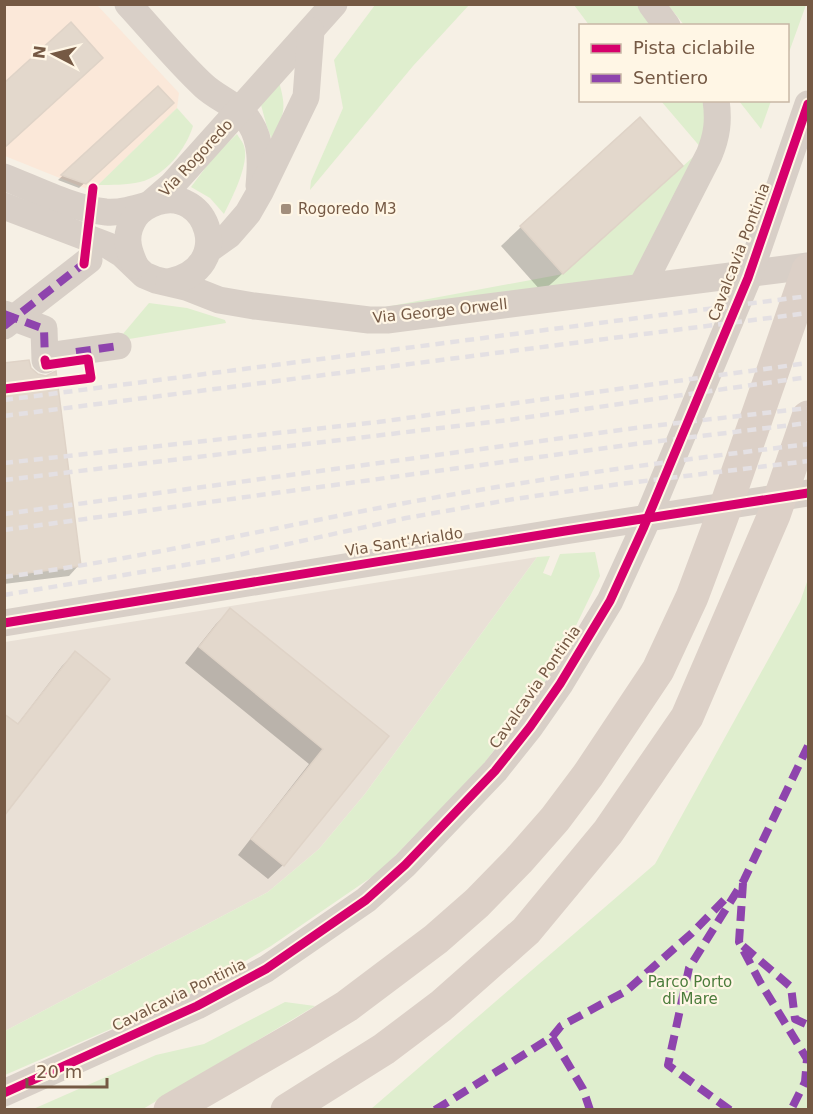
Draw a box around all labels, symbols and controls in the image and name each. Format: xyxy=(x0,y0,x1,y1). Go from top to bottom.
north arrow xyxy=(24,24,84,84)
legend xyxy=(579,24,789,102)
text: Pista ciclabile xyxy=(633,37,755,58)
text: N xyxy=(29,44,50,60)
text: Sentiero xyxy=(633,67,708,88)
street label: Via Rogoredo xyxy=(156,115,236,201)
street label: Cavalcavia Pontinia xyxy=(704,180,774,324)
place label: Rogoredo M3 xyxy=(298,200,397,218)
marker: Rogoredo M3 xyxy=(279,202,293,216)
street label: Via George Orwell xyxy=(372,295,508,327)
street label: Via Sant'Arialdo xyxy=(344,524,464,560)
street label: Cavalcavia Pontinia xyxy=(486,622,584,752)
street label: Cavalcavia Pontinia xyxy=(109,955,249,1035)
park label: Parco Porto di Mare xyxy=(648,973,732,1008)
scale bar xyxy=(27,1051,106,1089)
text: 20 m xyxy=(36,1061,82,1082)

